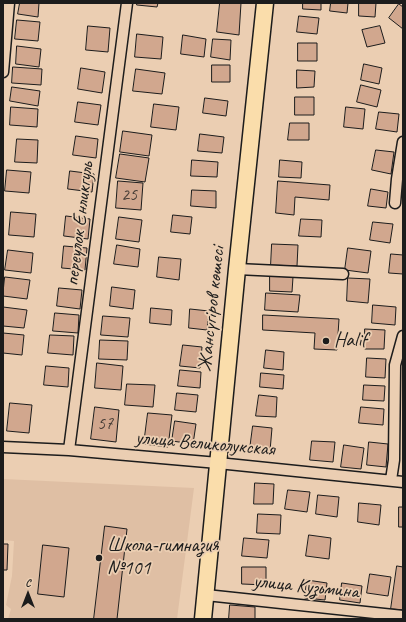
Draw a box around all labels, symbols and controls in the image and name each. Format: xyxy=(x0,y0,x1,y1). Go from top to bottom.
street label: переулок Енликгуль xyxy=(60,161,100,287)
house number: 25 xyxy=(121,184,137,206)
street label: Жансүгіров көшесі xyxy=(193,245,231,373)
place label: Halif xyxy=(334,329,367,353)
marker: Halif xyxy=(321,336,331,346)
house number: 57 xyxy=(97,413,113,435)
street label: улица Великолукская xyxy=(134,426,276,462)
place label: Школа-гимназия №101 xyxy=(107,534,218,581)
marker: Школа-гимназия №101 xyxy=(94,553,104,563)
street label: улица Кузьмина xyxy=(252,570,360,604)
north arrow xyxy=(8,574,48,614)
text: С xyxy=(25,575,31,589)

